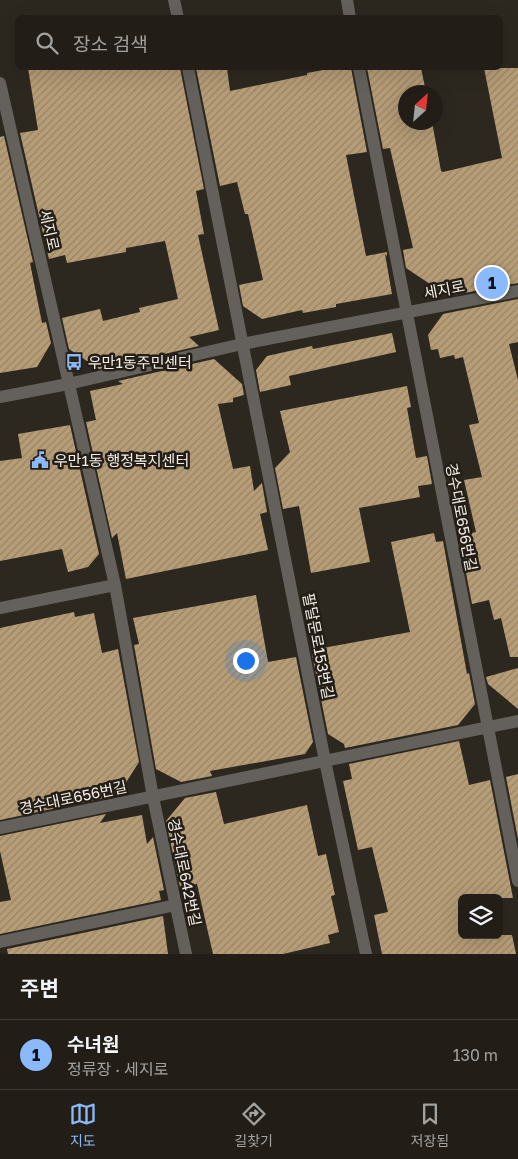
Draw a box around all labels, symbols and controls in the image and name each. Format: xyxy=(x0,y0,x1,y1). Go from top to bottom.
search box xyxy=(15,15,503,70)
icon: search xyxy=(33,29,61,57)
text: 장소 검색 xyxy=(73,32,148,55)
north arrow xyxy=(398,85,443,130)
street label: 세지로 xyxy=(37,208,63,252)
pin: 1 xyxy=(476,264,508,302)
street label: 세지로 xyxy=(422,276,466,302)
bus stop icon: 우만1동주민센터 xyxy=(64,352,84,372)
place label: 우만1동주민센터 xyxy=(88,353,192,371)
public building icon: 우만1동 행정복지센터 xyxy=(30,450,50,470)
place label: 우만1동 행정복지센터 xyxy=(54,451,189,469)
street label: 경수대로656번길 xyxy=(443,461,481,573)
street label: 팔달문로153번길 xyxy=(300,591,338,701)
your location xyxy=(233,648,259,674)
street label: 경수대로656번길 xyxy=(17,777,129,817)
street label: 경수대로642번길 xyxy=(165,816,205,928)
map controls xyxy=(458,894,503,939)
button: layers xyxy=(458,894,503,939)
text: 주변 xyxy=(20,975,59,1001)
text: 수녀원 xyxy=(67,1032,119,1055)
text: 1 xyxy=(32,1045,40,1065)
text: 130 m xyxy=(453,1045,498,1065)
text: 정류장 · 세지로 xyxy=(67,1059,168,1079)
tab: 지도 xyxy=(69,1100,97,1150)
tab: 길찾기 xyxy=(234,1100,273,1150)
tab: 저장됨 xyxy=(411,1100,449,1150)

